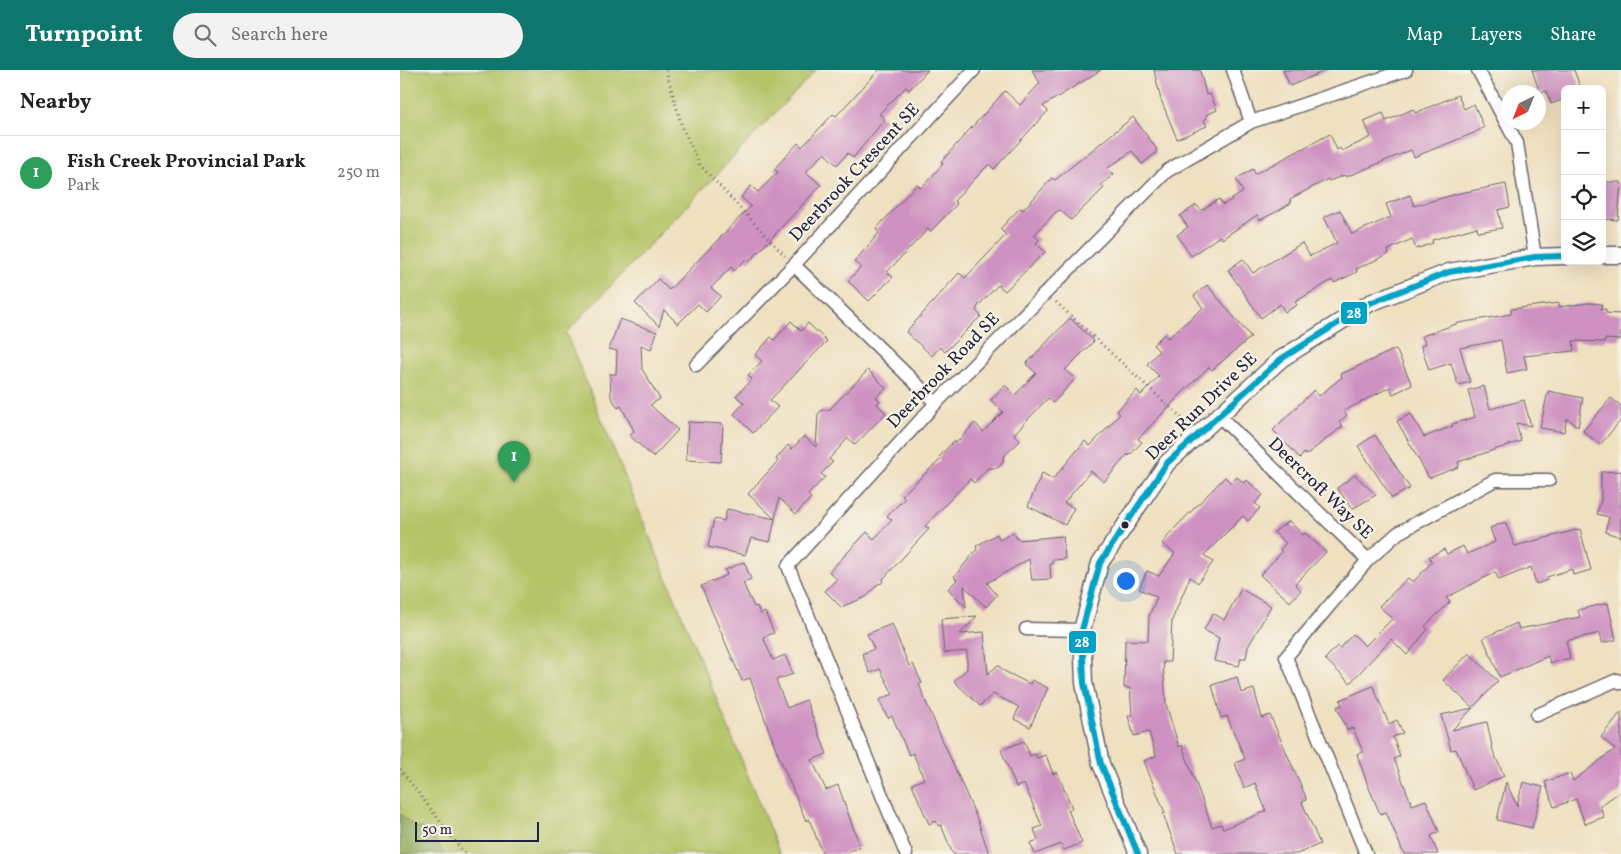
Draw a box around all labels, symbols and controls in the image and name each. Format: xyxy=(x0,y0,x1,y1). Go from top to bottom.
search box xyxy=(173,13,523,58)
text: Turnpoint xyxy=(25,18,143,52)
icon: search xyxy=(191,21,219,49)
text: Search here xyxy=(231,22,328,48)
text: Map xyxy=(1406,23,1442,48)
text: Layers xyxy=(1470,23,1522,48)
text: Share xyxy=(1550,23,1596,48)
north arrow xyxy=(1501,85,1546,130)
map controls xyxy=(1561,85,1606,265)
button: + xyxy=(1561,85,1606,130)
text: Nearby xyxy=(20,88,91,117)
street label: Deerbrook Crescent SE xyxy=(784,98,926,248)
button: − xyxy=(1561,130,1606,175)
text: Fish Creek Provincial Park xyxy=(67,149,306,175)
text: 1 xyxy=(33,162,39,184)
text: 250 m xyxy=(337,162,380,184)
text: Park xyxy=(67,175,100,197)
button: locate xyxy=(1561,175,1606,220)
button: layers xyxy=(1561,220,1606,265)
line badge: 28 xyxy=(1340,301,1368,325)
text: 28 xyxy=(1347,305,1361,324)
street label: Deerbrook Road SE xyxy=(882,307,1006,435)
street label: Deer Run Drive SE xyxy=(1141,347,1263,467)
street label: Deercroft Way SE xyxy=(1262,432,1378,546)
pin: 1 xyxy=(498,441,530,482)
unlabelled marker xyxy=(1120,520,1130,530)
your location xyxy=(1113,568,1139,594)
line badge: 28 xyxy=(1068,630,1097,654)
text: 28 xyxy=(1075,634,1089,653)
scale bar xyxy=(415,819,539,842)
text: 50 m xyxy=(422,821,452,840)

